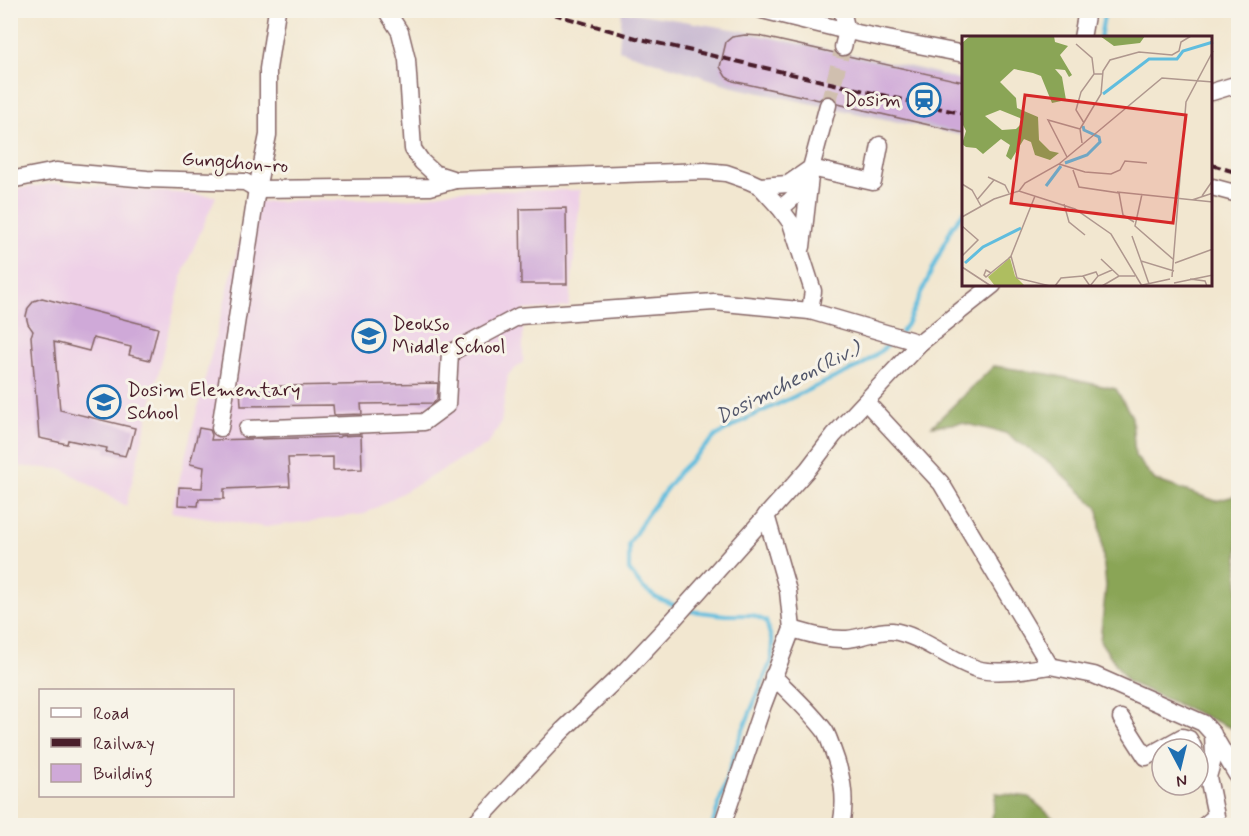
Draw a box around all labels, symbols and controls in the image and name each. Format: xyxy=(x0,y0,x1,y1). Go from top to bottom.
inset map xyxy=(962,36,1213,286)
station icon: Dosim xyxy=(906,82,942,118)
place label: Dosim xyxy=(843,87,901,114)
street label: Gungchon-ro xyxy=(181,146,289,181)
place label: Deokso Middle School xyxy=(392,311,505,361)
school or university icon: Deokso Middle School xyxy=(351,318,387,354)
water label: Dosimcheon(Riv.) xyxy=(711,333,867,431)
place label: Dosim Elementary School xyxy=(127,377,300,427)
school or university icon: Dosim Elementary School xyxy=(86,384,122,420)
legend xyxy=(39,689,234,797)
text: Road xyxy=(93,702,129,726)
text: Railway xyxy=(93,732,155,756)
north arrow xyxy=(1150,737,1210,797)
text: Building xyxy=(93,762,153,788)
text: N xyxy=(1175,769,1188,791)

